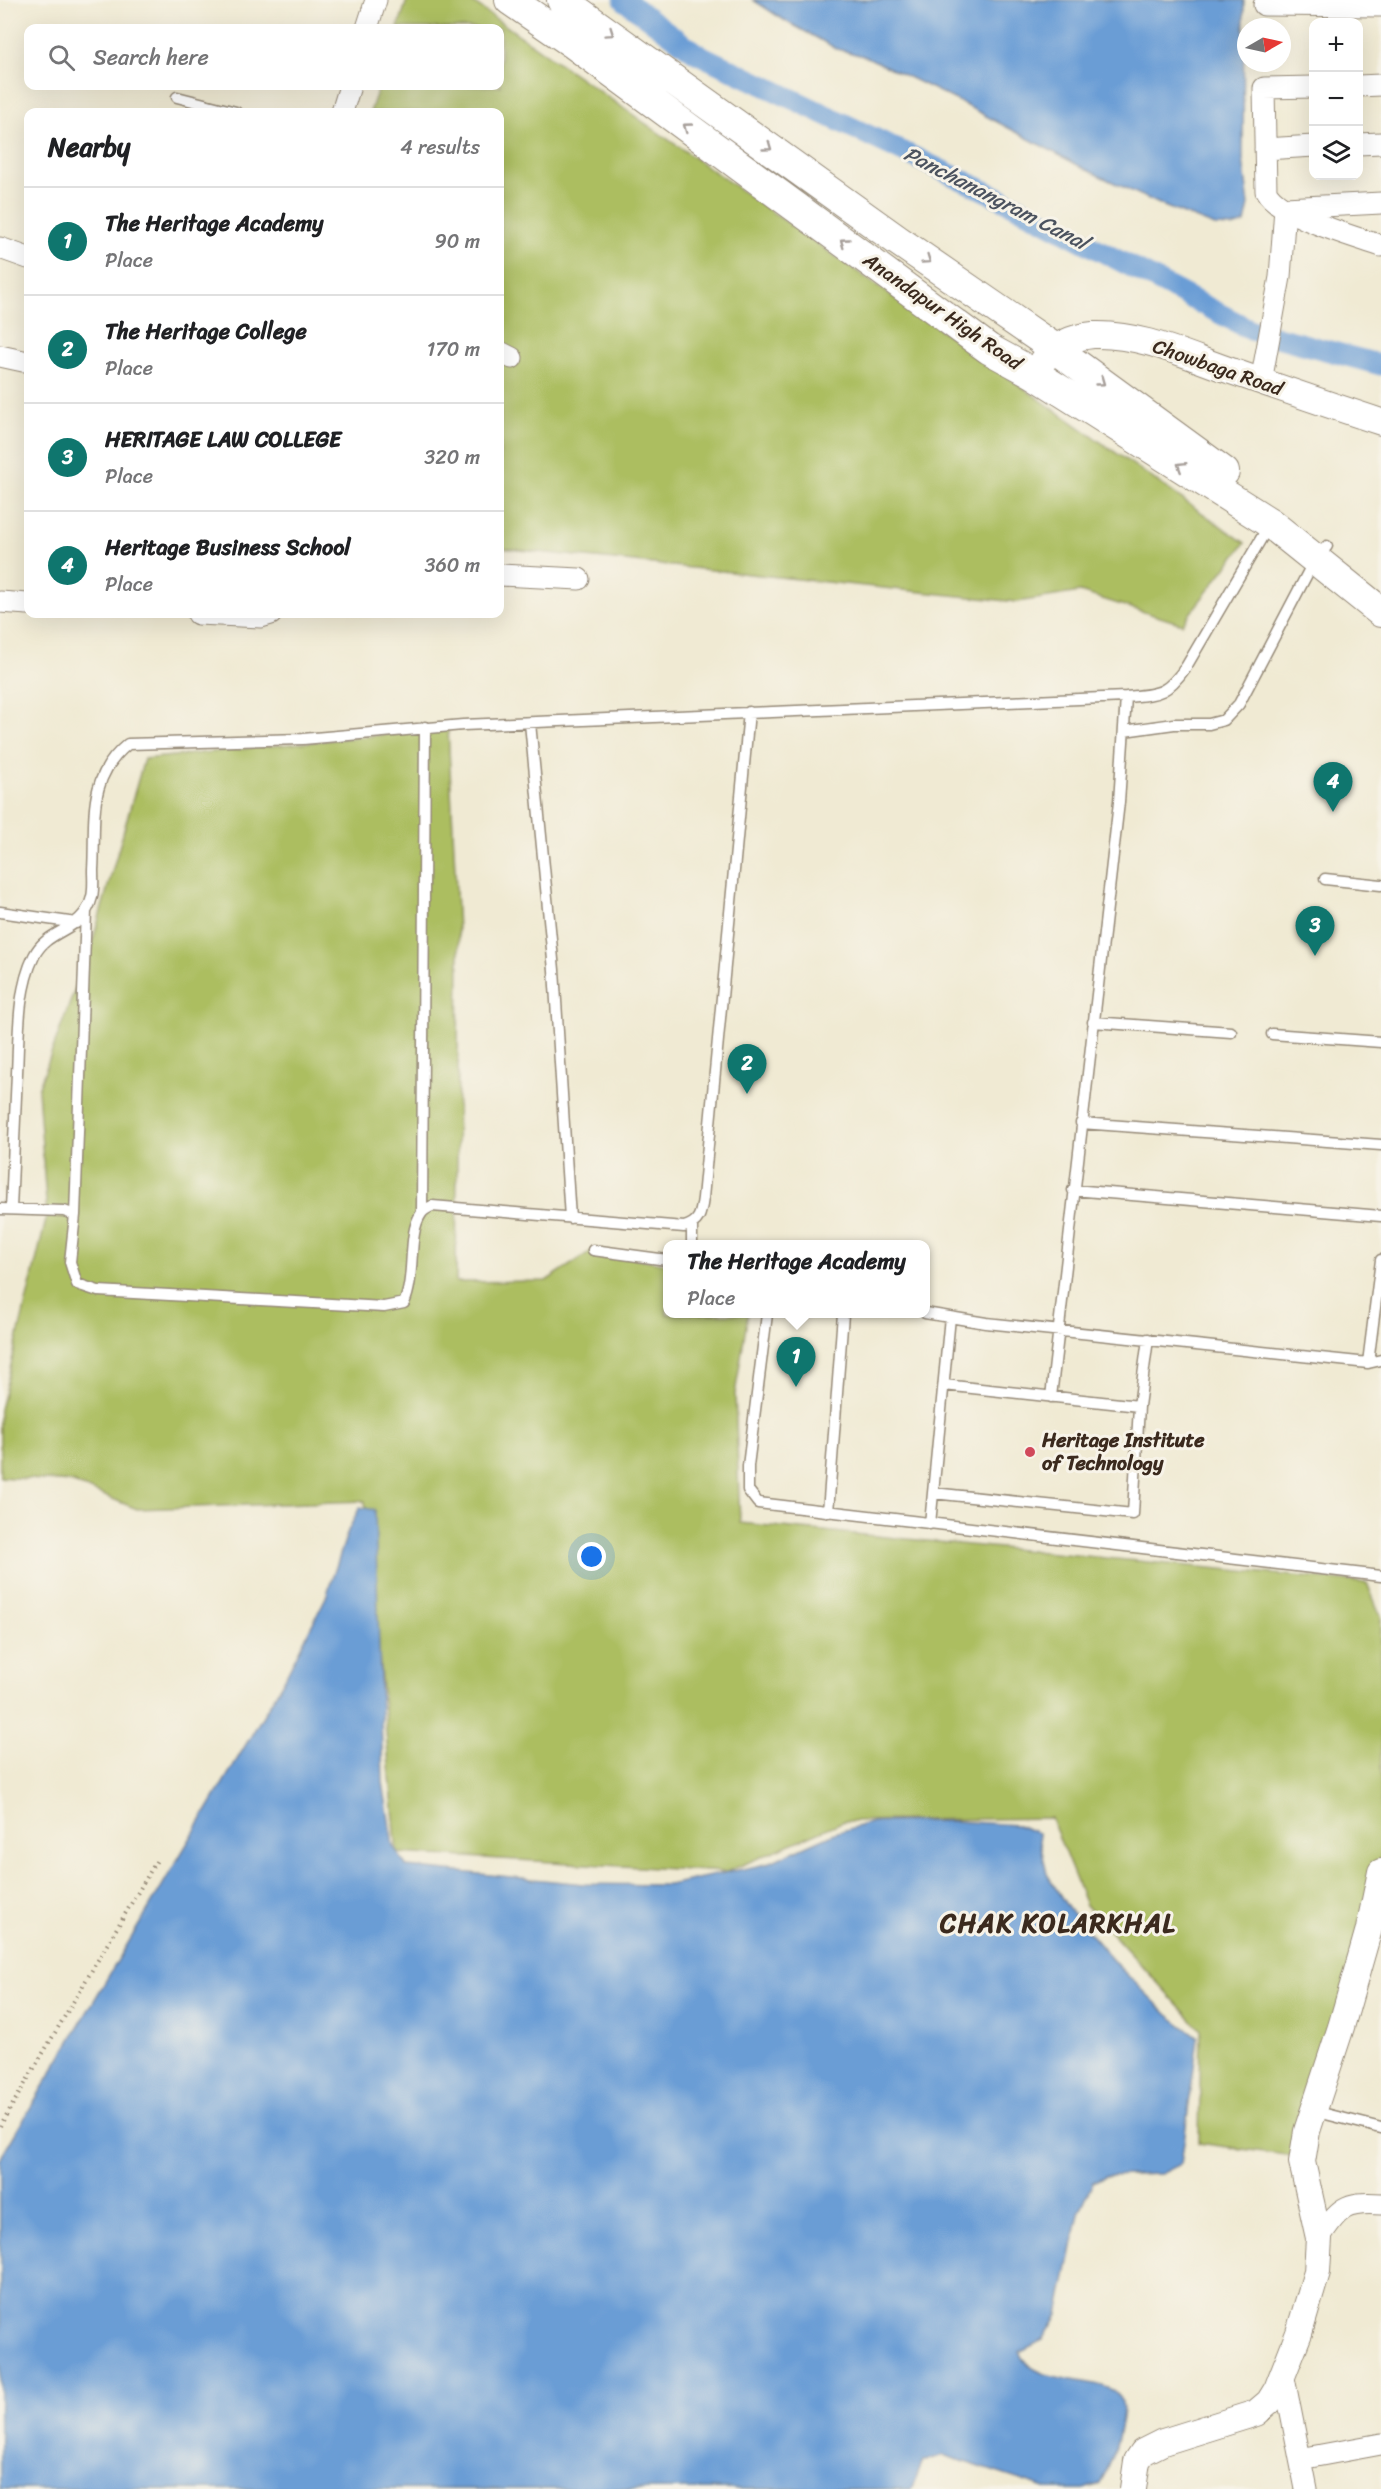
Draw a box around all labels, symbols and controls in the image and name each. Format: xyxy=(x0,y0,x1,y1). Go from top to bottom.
north arrow xyxy=(1237,18,1291,72)
map controls xyxy=(1309,18,1363,180)
button: + xyxy=(1309,18,1363,72)
search box xyxy=(24,24,504,90)
one-way arrow xyxy=(603,26,614,37)
text: Search here xyxy=(93,38,209,77)
icon: search xyxy=(45,41,78,74)
button: − xyxy=(1309,72,1363,126)
one-way arrow xyxy=(683,123,694,134)
text: Nearby xyxy=(48,124,130,170)
button: layers xyxy=(1309,126,1363,180)
text: 4 results xyxy=(400,130,480,165)
water label: Panchanangram Canal xyxy=(897,135,1099,263)
one-way arrow xyxy=(762,140,773,151)
text: The Heritage Academy xyxy=(105,204,323,243)
text: 1 xyxy=(63,224,72,259)
text: 90 m xyxy=(435,224,480,259)
one-way arrow xyxy=(840,238,851,249)
street label: Anandapur High Road xyxy=(855,242,1031,381)
text: Place xyxy=(105,243,153,278)
one-way arrow xyxy=(920,253,931,264)
text: The Heritage College xyxy=(105,312,307,351)
street label: Chowbaga Road xyxy=(1148,329,1289,407)
text: 2 xyxy=(62,332,73,367)
text: 170 m xyxy=(427,332,480,367)
text: Place xyxy=(105,351,153,386)
one-way arrow xyxy=(1094,375,1105,386)
text: HERITAGE LAW COLLEGE xyxy=(105,420,341,459)
text: 3 xyxy=(62,440,73,475)
text: 320 m xyxy=(424,440,480,475)
text: Place xyxy=(105,459,153,494)
one-way arrow xyxy=(1177,462,1187,474)
text: Heritage Business School xyxy=(105,528,351,567)
text: 4 xyxy=(61,548,74,583)
text: 360 m xyxy=(424,548,480,583)
text: Place xyxy=(105,567,153,602)
pin: 4 xyxy=(1314,762,1352,812)
pin: 3 xyxy=(1296,906,1334,956)
pin: 2 xyxy=(728,1044,766,1094)
popup xyxy=(663,1240,930,1318)
text: The Heritage Academy xyxy=(687,1242,906,1281)
text: Place xyxy=(687,1281,735,1316)
pin: 1 xyxy=(776,1338,816,1387)
place label: Heritage Institute of Technology xyxy=(1041,1423,1205,1481)
marker: Heritage Institute of Technology xyxy=(1023,1445,1037,1459)
your location xyxy=(577,1542,606,1571)
district label: CHAK KOLARKHAL xyxy=(939,1900,1176,1946)

